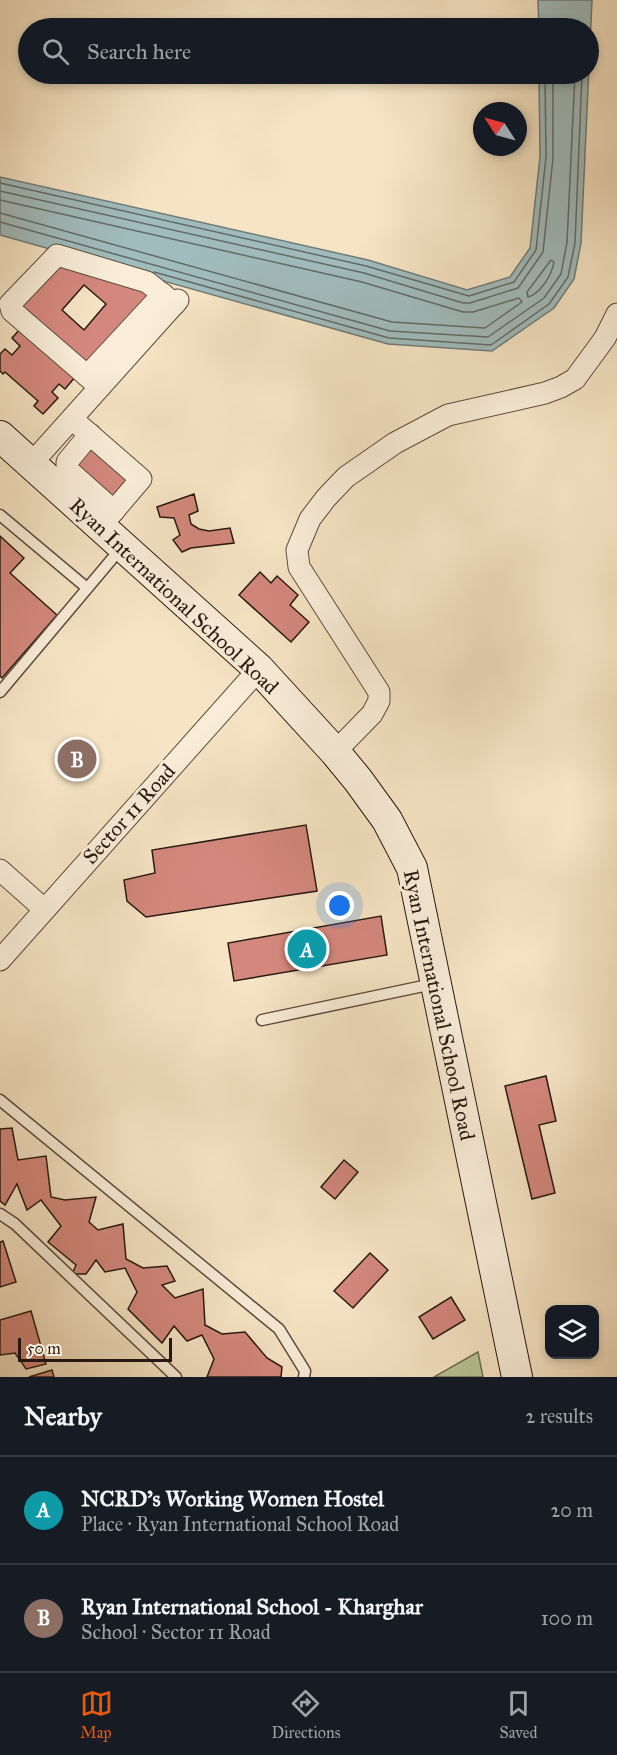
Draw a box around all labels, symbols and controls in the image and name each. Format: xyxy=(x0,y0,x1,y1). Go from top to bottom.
search box xyxy=(18,18,599,84)
icon: search xyxy=(39,35,72,68)
text: Search here xyxy=(87,38,191,65)
north arrow xyxy=(473,102,527,156)
street label: Ryan International School Road xyxy=(64,492,284,700)
pin: B xyxy=(58,736,97,782)
street label: Sector 11 Road xyxy=(77,758,181,870)
street label: Ryan International School Road xyxy=(398,867,481,1143)
your location xyxy=(325,891,354,920)
pin: A xyxy=(288,926,326,972)
map controls xyxy=(545,1305,599,1359)
button: layers xyxy=(545,1305,599,1359)
scale bar xyxy=(18,1335,172,1362)
text: 50 m xyxy=(27,1339,61,1358)
text: Nearby xyxy=(24,1400,102,1432)
text: 2 results xyxy=(525,1404,593,1428)
text: NCRD's Working Women Hostel xyxy=(81,1485,384,1512)
text: A xyxy=(37,1498,50,1522)
text: 20 m xyxy=(550,1498,593,1522)
text: Place · Ryan International School Road xyxy=(81,1512,399,1536)
text: Ryan International School - Kharghar xyxy=(81,1593,423,1620)
text: B xyxy=(37,1606,50,1630)
text: 100 m xyxy=(541,1606,593,1630)
text: School · Sector 11 Road xyxy=(81,1620,271,1644)
tab: Map xyxy=(80,1687,113,1742)
tab: Directions xyxy=(272,1687,340,1742)
tab: Saved xyxy=(499,1687,537,1742)

